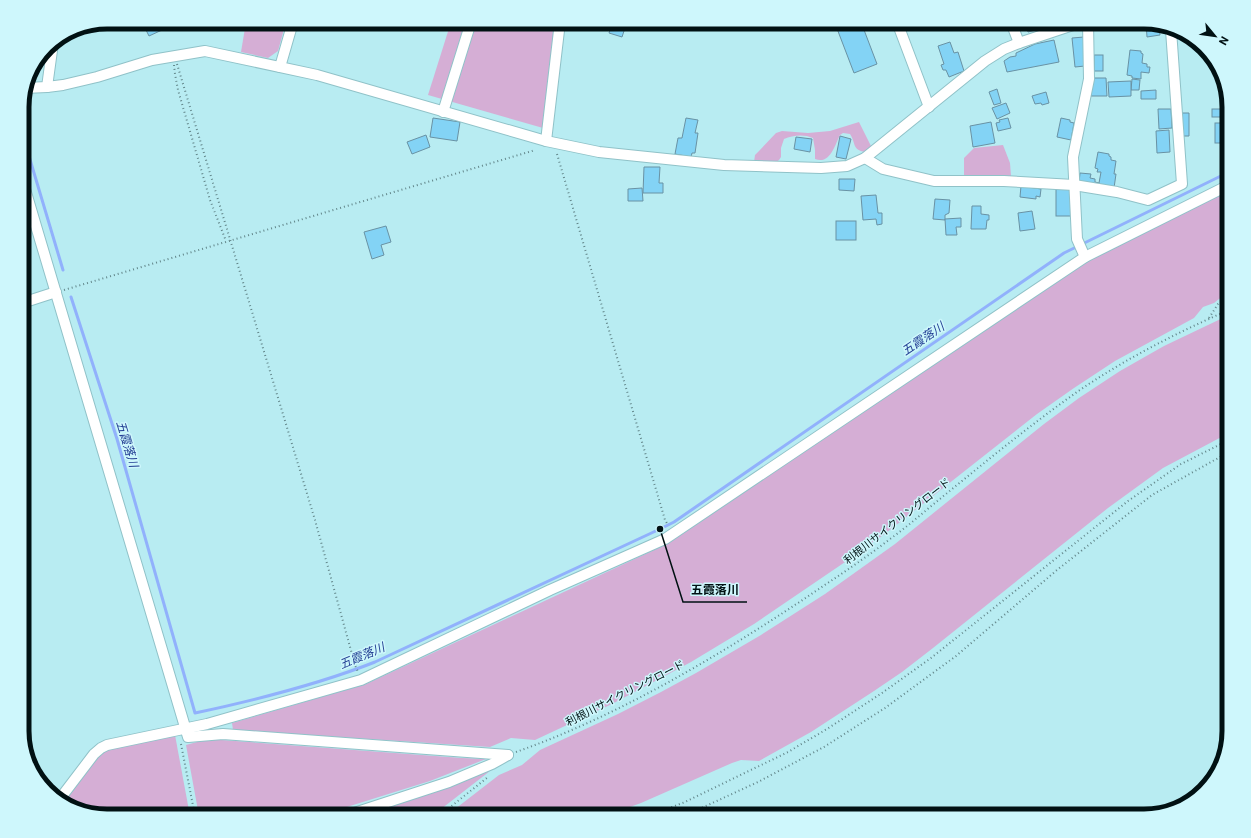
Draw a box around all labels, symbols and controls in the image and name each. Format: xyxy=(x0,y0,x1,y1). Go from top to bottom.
north arrow xyxy=(1195,16,1235,56)
text: N xyxy=(1216,34,1231,47)
water label: 五霞落川 xyxy=(899,319,948,358)
water label: 五霞落川 xyxy=(113,419,141,471)
street label: 利根川サイクリングロード xyxy=(841,476,953,567)
callout: 五霞落川 xyxy=(683,578,747,602)
text: 五霞落川 xyxy=(691,583,739,597)
water label: 五霞落川 xyxy=(337,639,389,672)
street label: 利根川サイクリングロード xyxy=(564,658,687,729)

